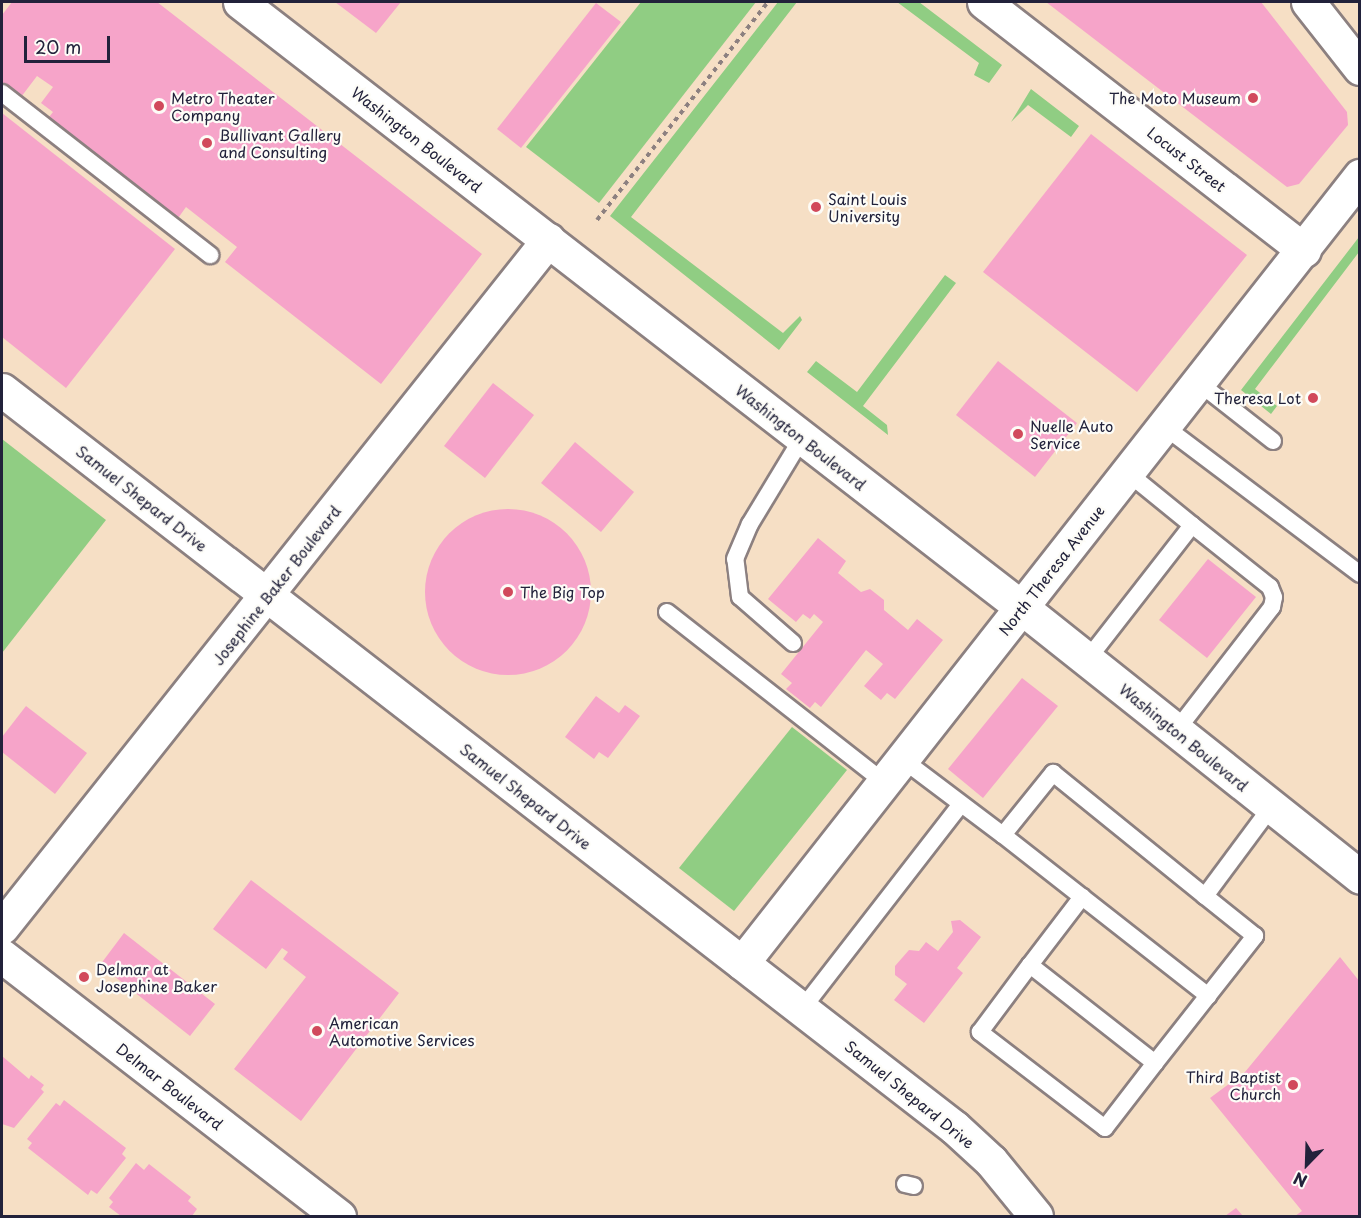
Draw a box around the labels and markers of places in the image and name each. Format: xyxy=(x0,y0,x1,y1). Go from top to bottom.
place label: Metro Theater Company xyxy=(171,88,275,123)
place label: The Moto Museum xyxy=(1109,89,1241,107)
marker: The Moto Museum xyxy=(1246,91,1260,105)
marker: Metro Theater Company xyxy=(152,99,166,113)
place label: Bullivant Gallery and Consulting xyxy=(219,125,341,160)
marker: Bullivant Gallery and Consulting xyxy=(200,136,214,150)
place label: Saint Louis University xyxy=(828,189,907,224)
marker: Saint Louis University xyxy=(809,200,823,214)
place label: Theresa Lot xyxy=(1215,389,1301,407)
marker: Theresa Lot xyxy=(1306,391,1320,405)
place label: Nuelle Auto Service xyxy=(1030,416,1114,451)
marker: Nuelle Auto Service xyxy=(1011,427,1025,441)
place label: The Big Top xyxy=(520,583,605,601)
marker: The Big Top xyxy=(501,585,515,599)
place label: Delmar at Josephine Baker xyxy=(96,959,218,994)
marker: Delmar at Josephine Baker xyxy=(77,970,91,984)
place label: American Automotive Services xyxy=(329,1013,474,1048)
marker: American Automotive Services xyxy=(310,1024,324,1038)
place label: Third Baptist Church xyxy=(1185,1067,1281,1102)
marker: Third Baptist Church xyxy=(1286,1078,1300,1092)

